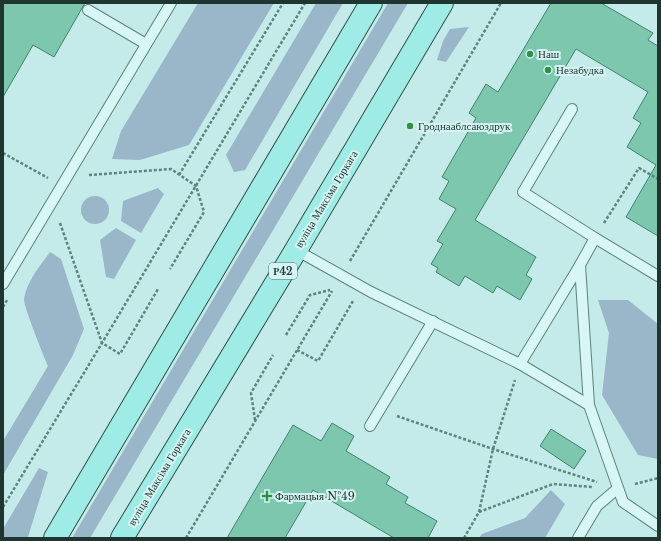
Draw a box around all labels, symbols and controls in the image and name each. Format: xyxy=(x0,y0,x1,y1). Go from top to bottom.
place label: Наш xyxy=(538,47,560,61)
marker: Наш xyxy=(525,49,535,59)
place label: Незабудка xyxy=(556,63,604,77)
marker: Незабудка xyxy=(543,65,553,75)
place label: Гроднааблсаюздрук xyxy=(418,119,511,133)
marker: Гроднааблсаюздрук xyxy=(405,121,415,131)
street label: вуліца Максіма Горкага xyxy=(291,148,361,250)
road number: Р42 xyxy=(269,263,297,279)
street label: вуліца Максіма Горкага xyxy=(124,426,194,528)
place label: Фармацыя №49 xyxy=(275,489,355,503)
marker: Фармацыя №49 xyxy=(262,491,272,501)

